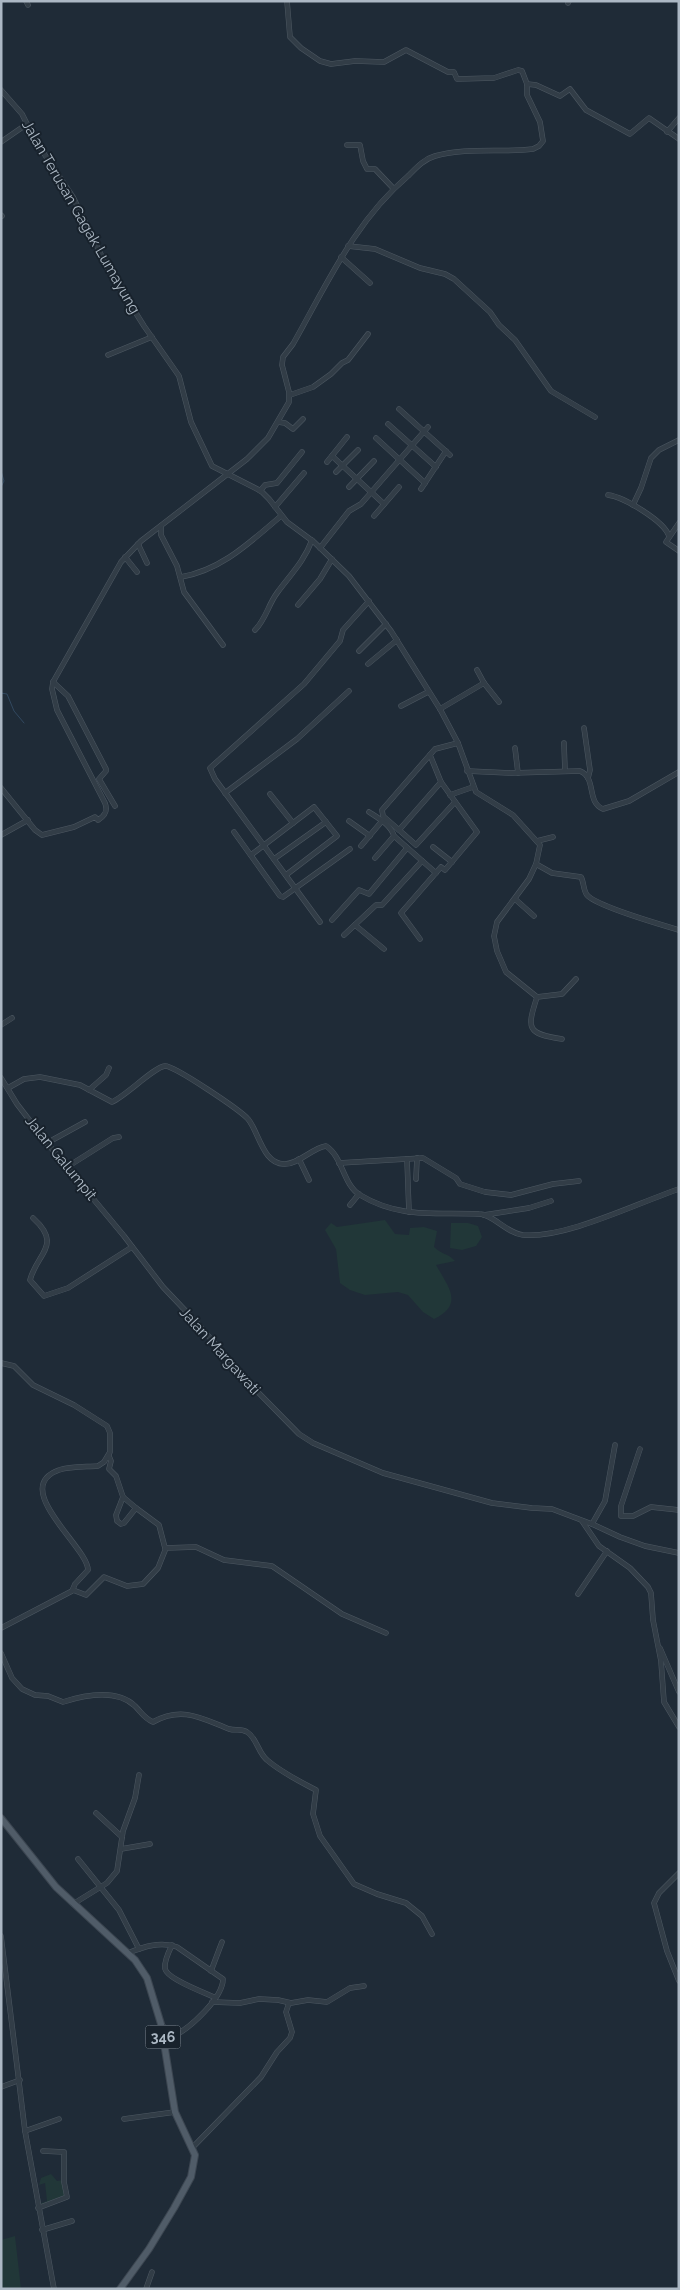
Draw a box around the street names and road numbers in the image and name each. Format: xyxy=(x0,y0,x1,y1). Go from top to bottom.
street label: Jalan Terusan Gagak Lumayung xyxy=(18,117,144,317)
street label: Jalan Galumpit xyxy=(21,1112,101,1204)
street label: Jalan Margawati xyxy=(176,1303,264,1399)
road number: 346 xyxy=(146,2025,180,2048)

